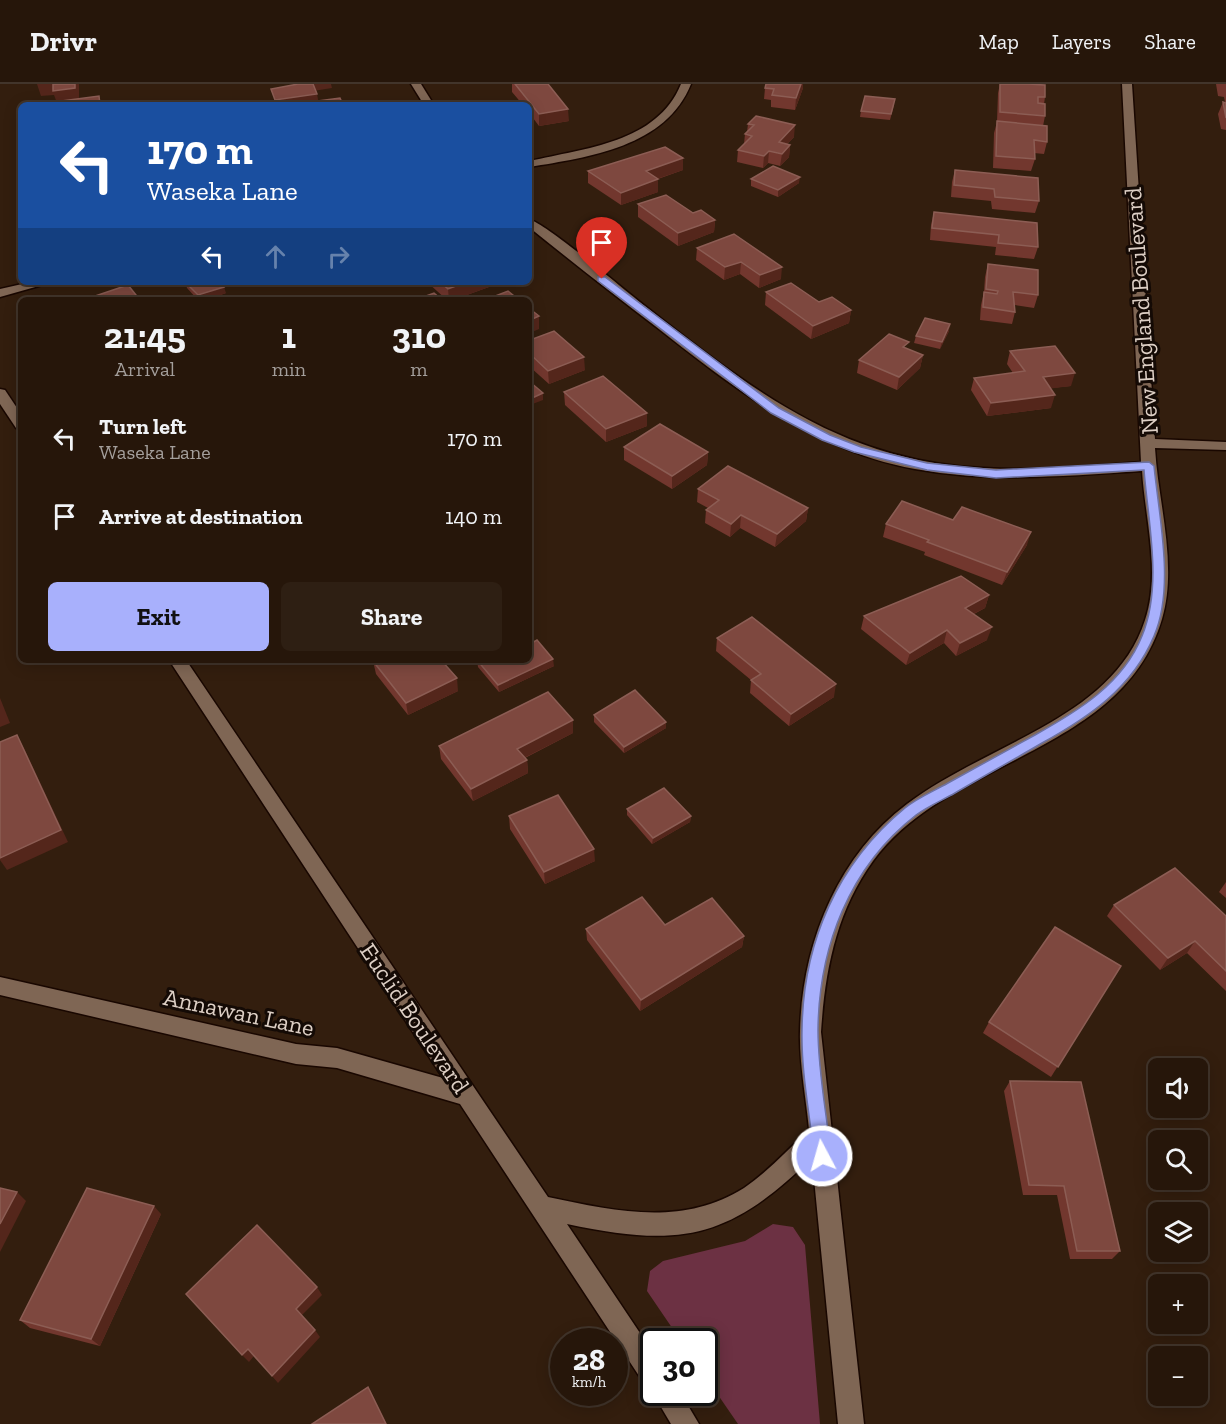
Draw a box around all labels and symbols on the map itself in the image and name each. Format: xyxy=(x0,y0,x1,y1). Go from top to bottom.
street label: New England Boulevard xyxy=(1118,187,1164,435)
pin xyxy=(576,217,627,279)
street label: Euclid Boulevard xyxy=(354,937,476,1099)
street label: Annawan Lane xyxy=(161,982,317,1042)
position arrow xyxy=(790,1124,854,1188)
speed limit sign: 30 xyxy=(640,1328,718,1406)

